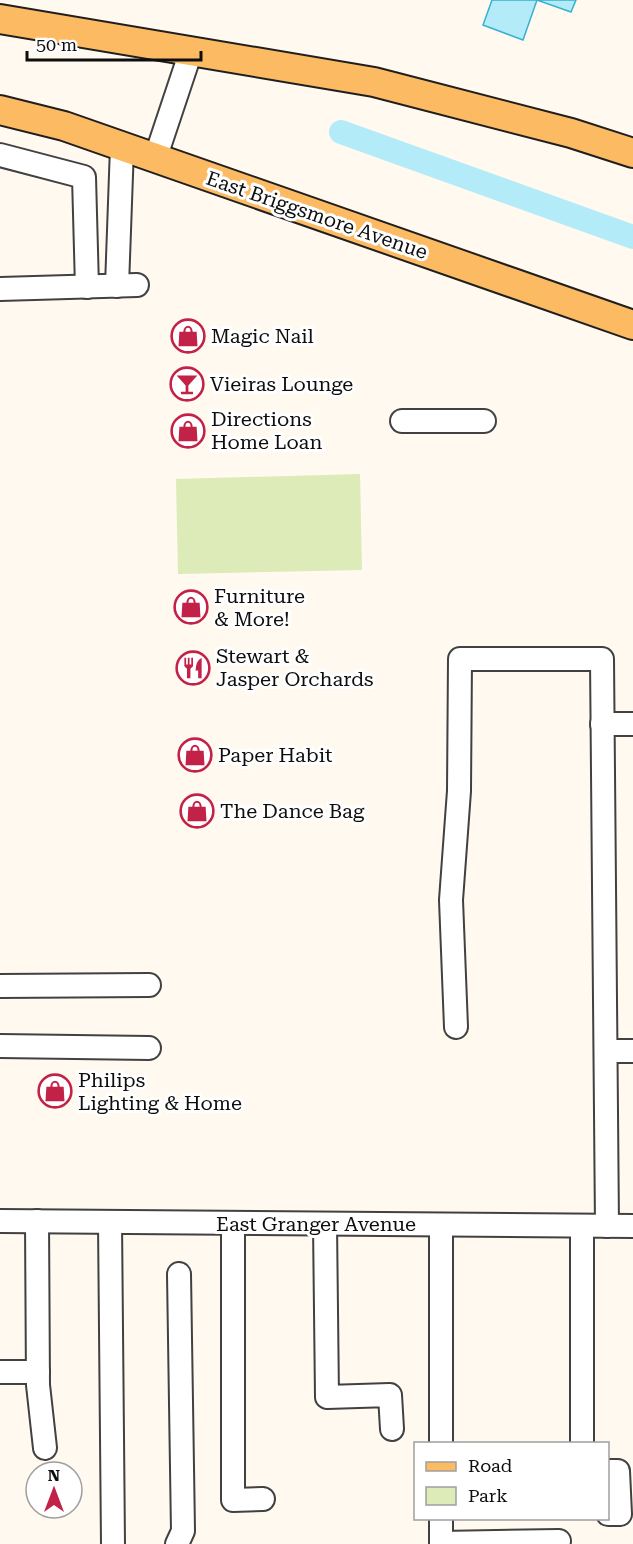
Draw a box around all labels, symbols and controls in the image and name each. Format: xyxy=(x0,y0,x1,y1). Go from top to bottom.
scale bar xyxy=(27,24,201,62)
text: 50 m xyxy=(36,34,77,55)
street label: East Briggsmore Avenue xyxy=(203,166,431,264)
shop icon: Magic Nail xyxy=(170,318,206,354)
place label: Magic Nail xyxy=(211,324,314,348)
bar icon: Vieiras Lounge xyxy=(169,366,205,402)
place label: Vieiras Lounge xyxy=(210,372,353,396)
place label: Directions Home Loan xyxy=(211,407,322,454)
shop icon: Directions Home Loan xyxy=(170,413,206,449)
place label: Furniture & More! xyxy=(214,584,305,631)
shop icon: Furniture & More! xyxy=(173,589,209,625)
place label: Stewart & Jasper Orchards xyxy=(216,644,374,691)
restaurant icon: Stewart & Jasper Orchards xyxy=(175,650,211,686)
shop icon: Paper Habit xyxy=(177,737,213,773)
place label: Paper Habit xyxy=(218,743,333,767)
shop icon: The Dance Bag xyxy=(179,793,215,829)
place label: The Dance Bag xyxy=(220,799,365,823)
place label: Philips Lighting & Home xyxy=(78,1068,242,1115)
shop icon: Philips Lighting & Home xyxy=(37,1073,73,1109)
street label: East Granger Avenue xyxy=(216,1212,416,1236)
legend xyxy=(414,1442,609,1520)
text: Road xyxy=(468,1455,513,1476)
north arrow xyxy=(24,1460,84,1520)
text: N xyxy=(48,1466,60,1485)
text: Park xyxy=(468,1485,508,1506)

